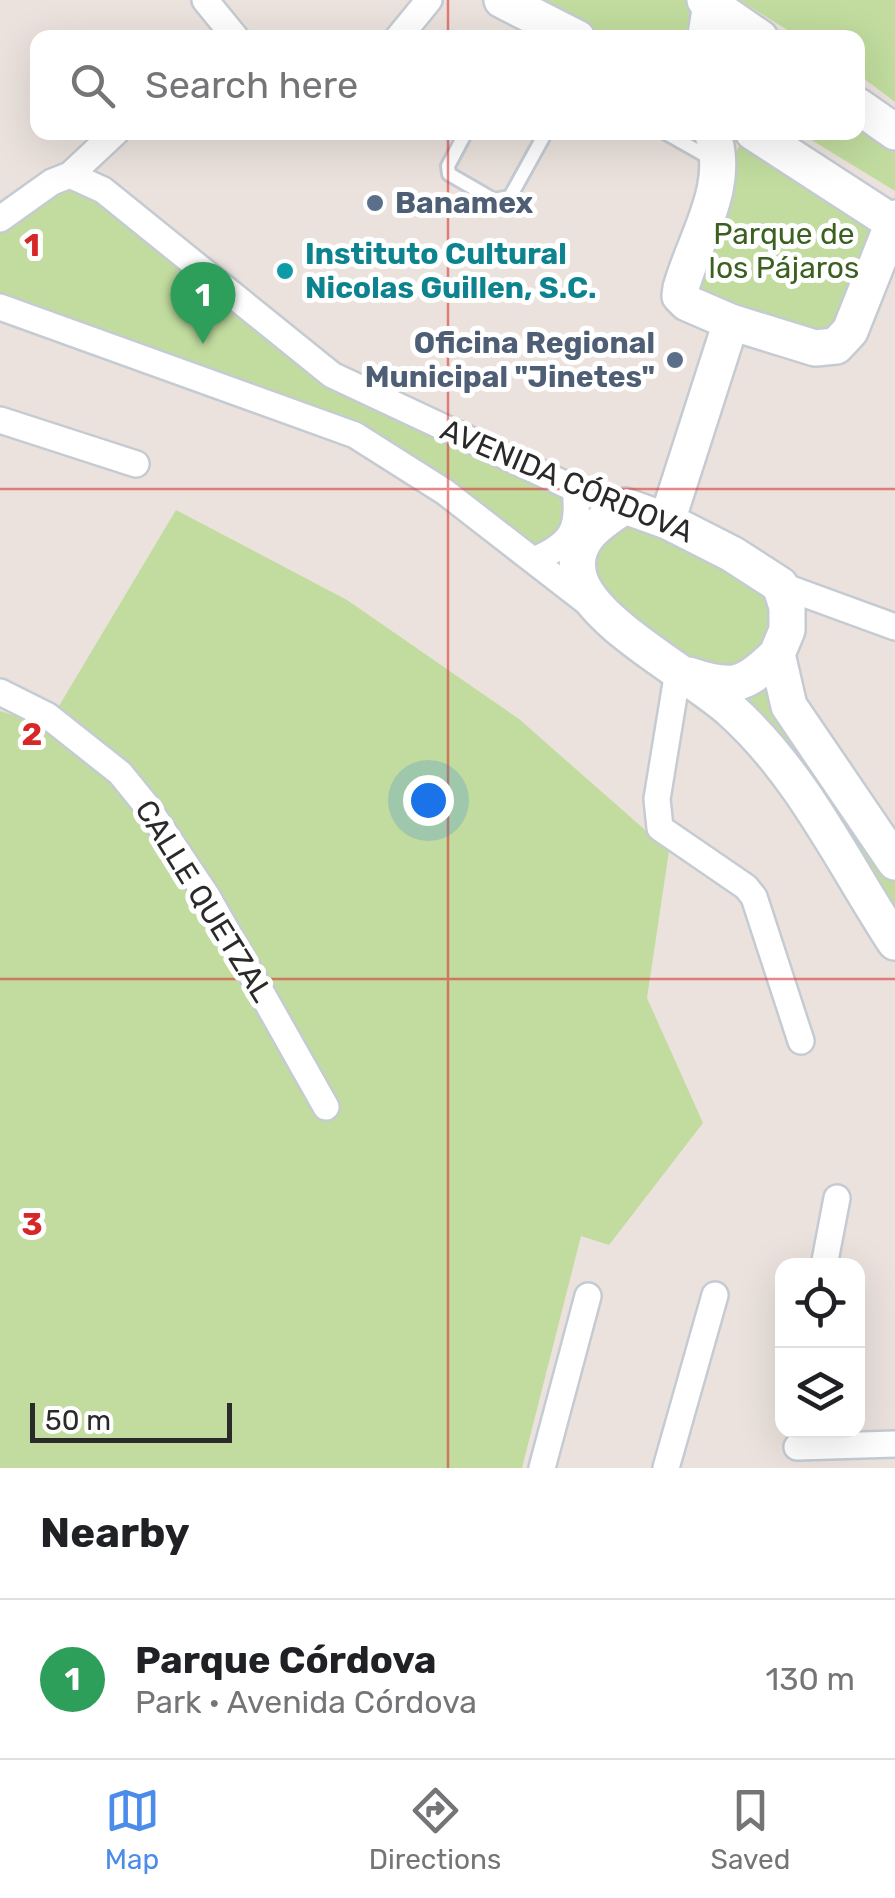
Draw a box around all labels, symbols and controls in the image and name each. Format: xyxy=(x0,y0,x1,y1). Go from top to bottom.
search box xyxy=(30,30,865,140)
icon: search xyxy=(65,58,120,113)
text: Search here xyxy=(145,62,358,108)
place label: Banamex xyxy=(395,185,534,221)
marker: Banamex xyxy=(364,192,386,214)
park label: Parque de los Pájaros xyxy=(709,216,859,286)
text: 1 xyxy=(24,226,40,264)
place label: Instituto Cultural Nicolas Guillen, S.C. xyxy=(305,236,596,306)
marker: Instituto Cultural Nicolas Guillen, S.C. xyxy=(274,260,296,282)
pin: 1 xyxy=(170,262,236,344)
place label: Oficina Regional Municipal "Jinetes" xyxy=(365,325,655,395)
marker: Oficina Regional Municipal "Jinetes" xyxy=(664,349,686,371)
street label: AVENIDA CÓRDOVA xyxy=(435,411,699,551)
text: 2 xyxy=(22,715,42,753)
your location xyxy=(403,775,454,826)
street label: CALLE QUETZAL xyxy=(128,793,281,1009)
text: 3 xyxy=(21,1205,43,1243)
map controls xyxy=(775,1258,865,1438)
button: locate xyxy=(775,1258,865,1348)
button: layers xyxy=(775,1348,865,1438)
scale bar xyxy=(30,1398,232,1442)
text: 50 m xyxy=(45,1404,111,1437)
text: Nearby xyxy=(40,1508,190,1558)
text: Parque Córdova xyxy=(135,1637,436,1683)
text: 1 xyxy=(65,1660,80,1698)
text: 130 m xyxy=(765,1660,855,1698)
text: Park · Avenida Córdova xyxy=(135,1683,477,1721)
tab: Map xyxy=(105,1783,160,1876)
tab: Directions xyxy=(369,1783,501,1876)
tab: Saved xyxy=(710,1783,790,1876)

